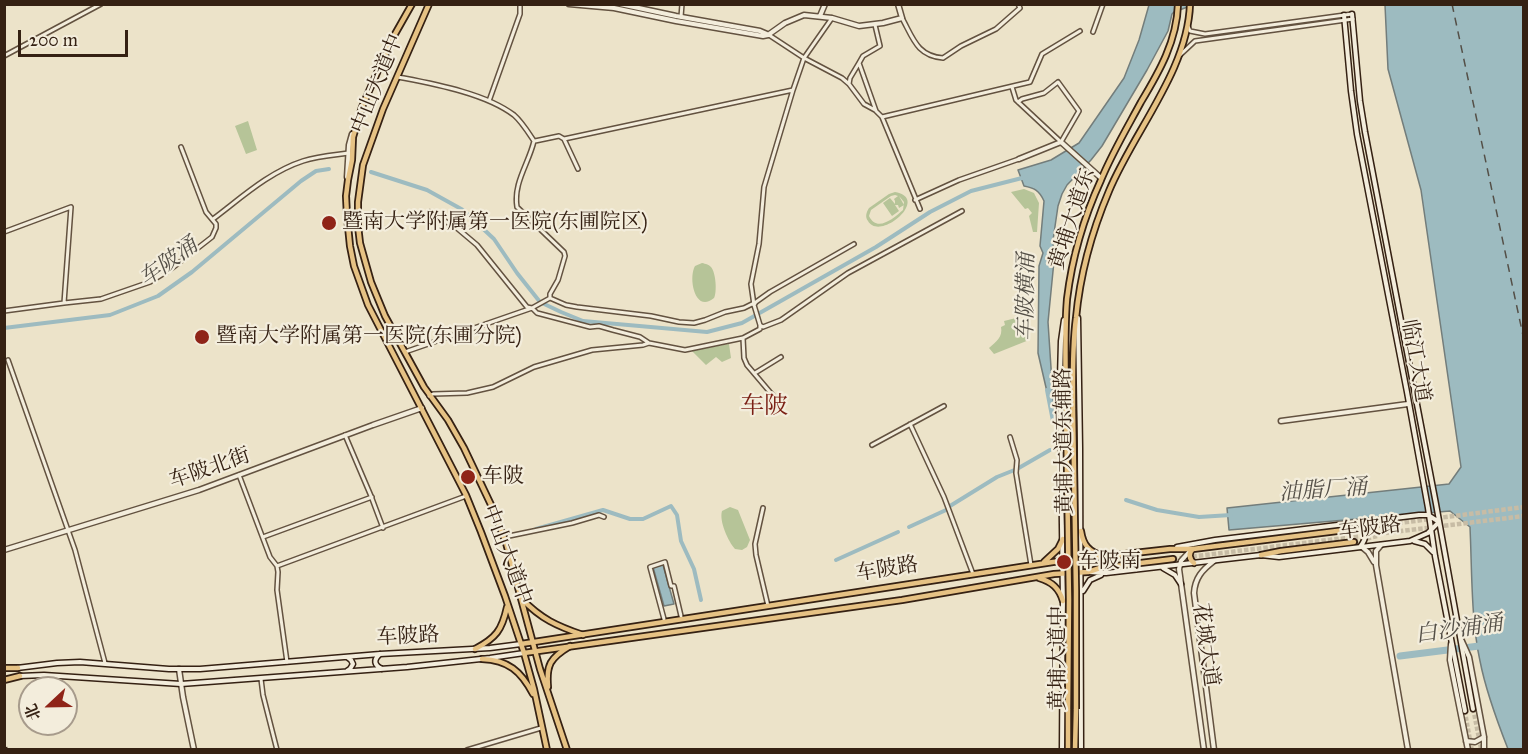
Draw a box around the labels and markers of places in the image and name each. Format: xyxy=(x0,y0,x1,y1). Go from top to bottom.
place label: 暨南大学附属第一医院(东圃院区) xyxy=(342,210,648,236)
marker: 暨南大学附属第一医院(东圃院区) xyxy=(320,214,338,232)
place label: 暨南大学附属第一医院(东圃分院) xyxy=(216,324,522,350)
marker: 暨南大学附属第一医院(东圃分院) xyxy=(193,328,211,346)
place label: 车陂 xyxy=(482,464,524,490)
marker: 车陂 xyxy=(459,468,477,486)
place label: 车陂南 xyxy=(1078,549,1141,575)
marker: 车陂南 xyxy=(1055,553,1073,571)

